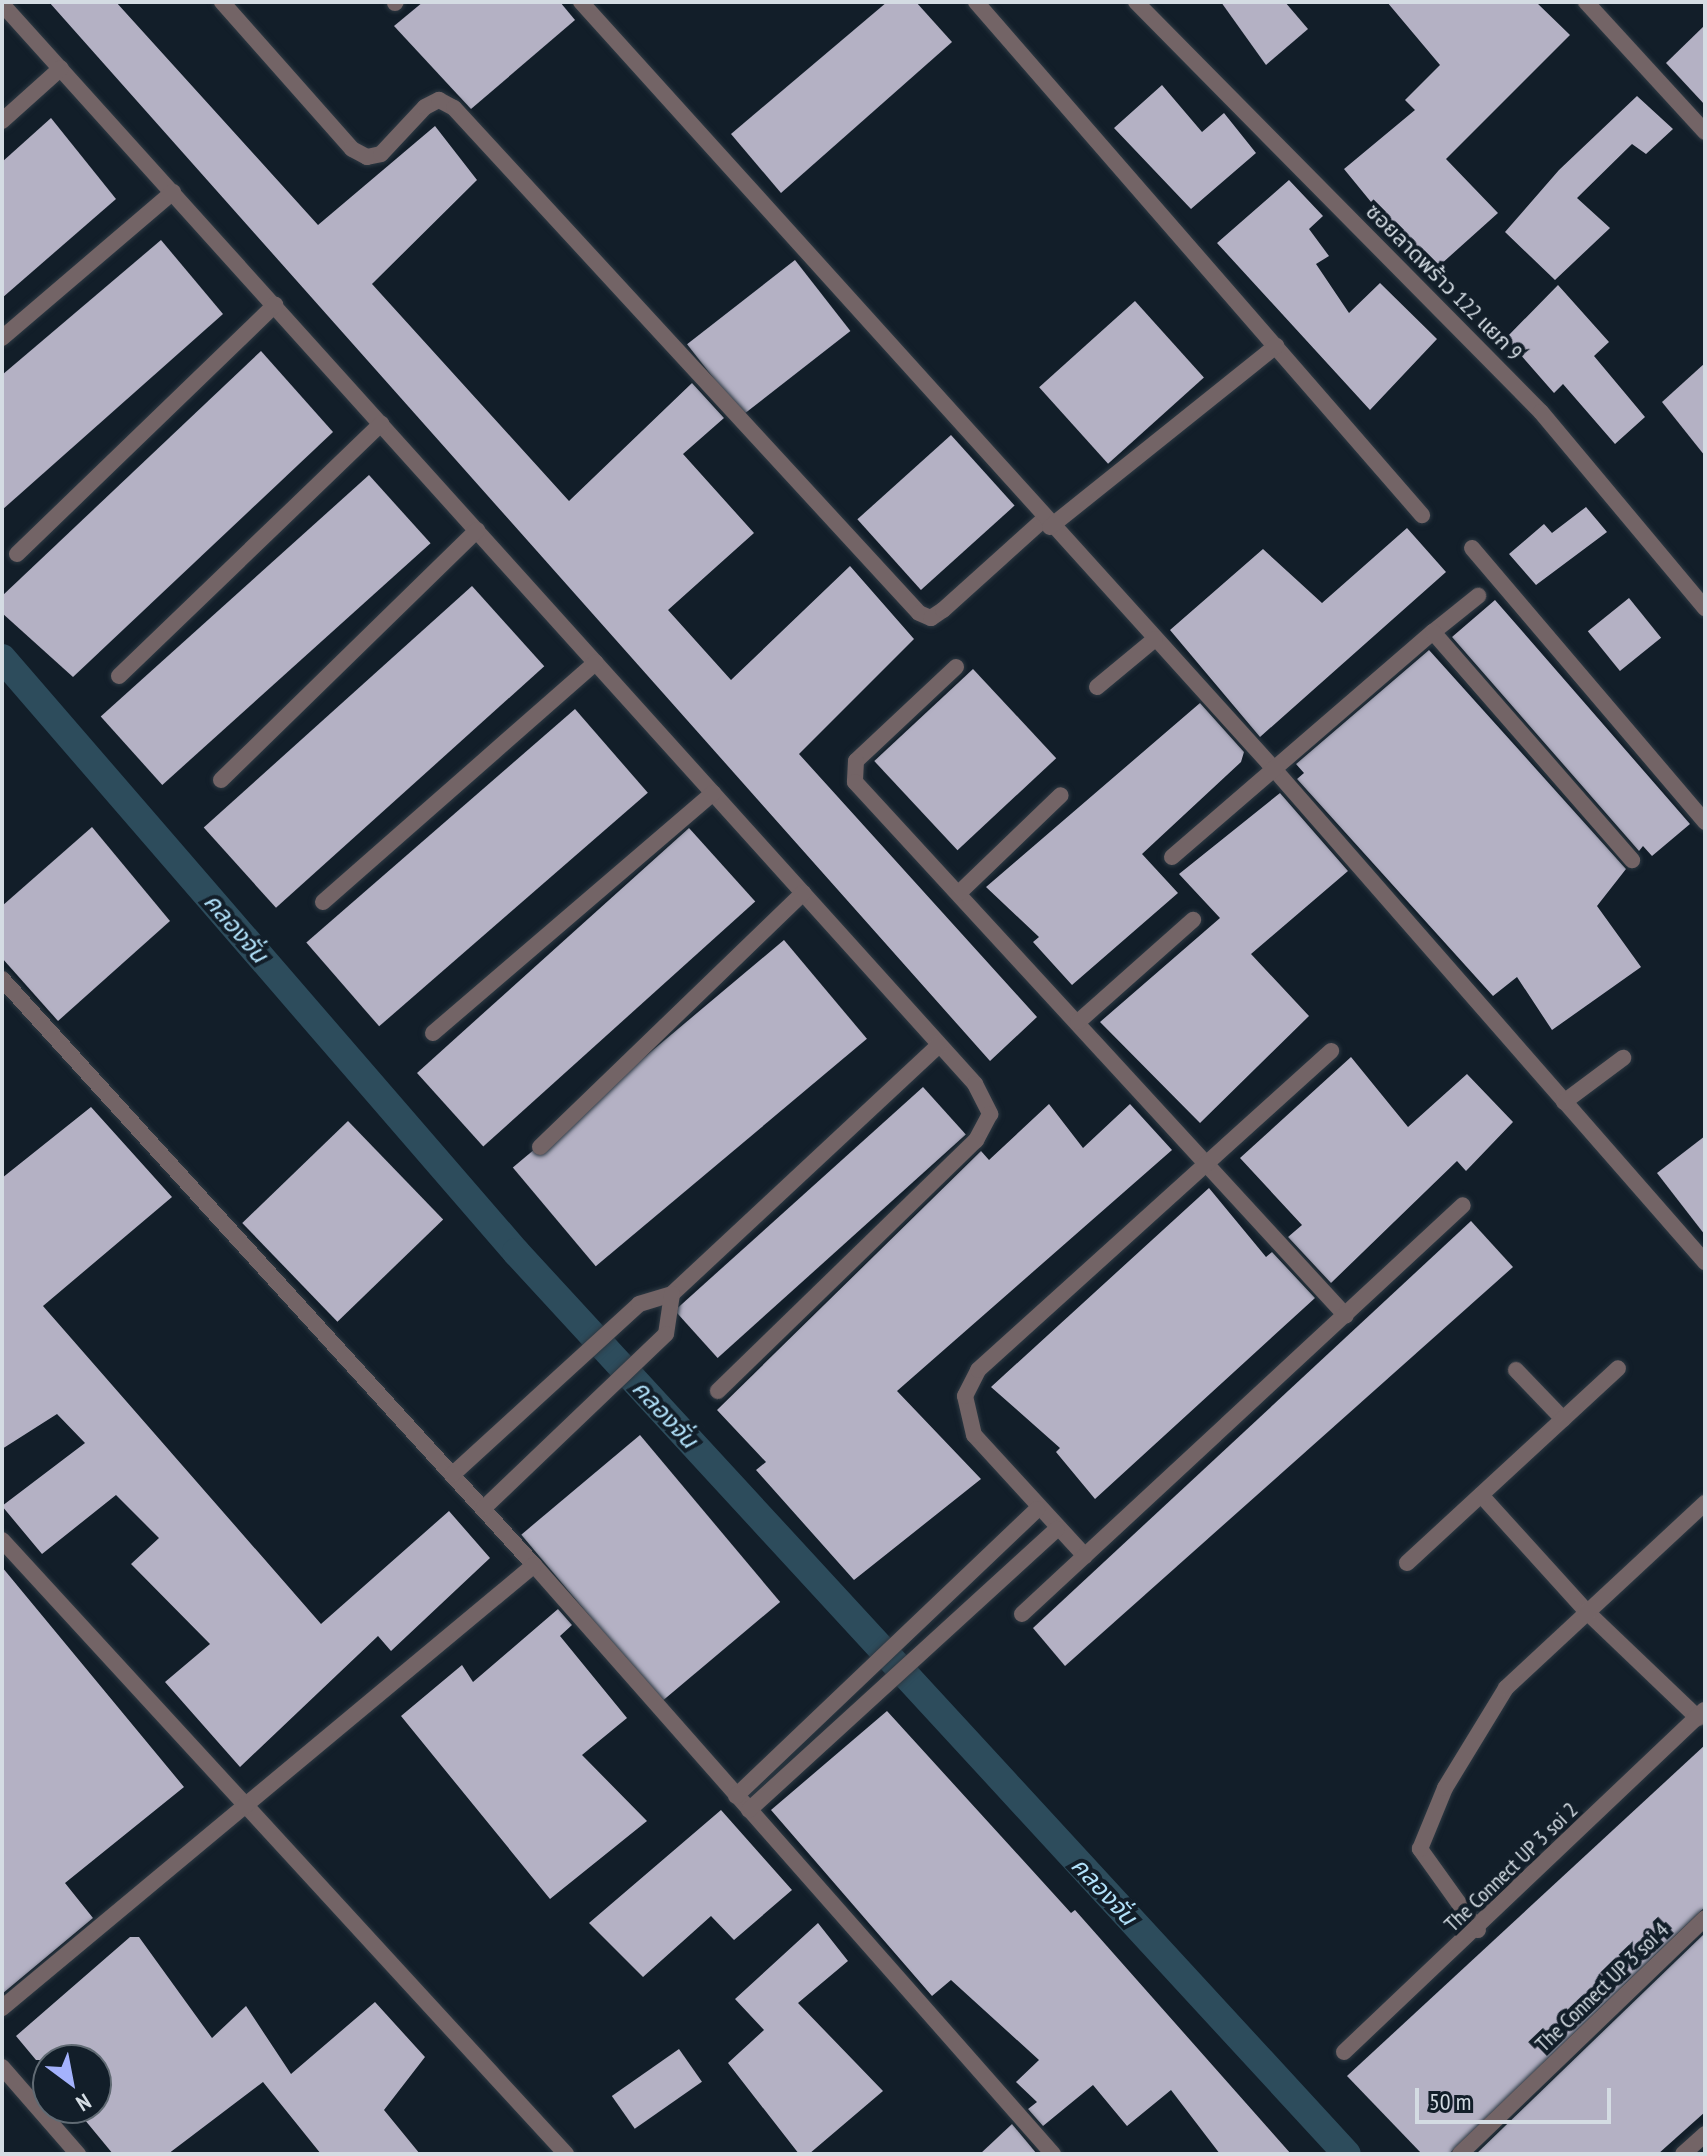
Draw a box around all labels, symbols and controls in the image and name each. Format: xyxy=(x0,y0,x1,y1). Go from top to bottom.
street label: ซอยลาดพร้าว 122 แยก 9 xyxy=(1360,198,1528,366)
water label: คลองจั่น xyxy=(198,887,274,969)
water label: คลองจั่น xyxy=(626,1374,704,1454)
street label: The Connect UP 3 soi 2 xyxy=(1439,1796,1583,1938)
water label: คลองจั่น xyxy=(1065,1851,1143,1931)
street label: The Connect UP 3 soi 4 xyxy=(1530,1916,1674,2058)
north arrow xyxy=(32,2044,112,2124)
scale bar xyxy=(1419,2072,1615,2122)
text: 50 m xyxy=(1429,2086,1471,2117)
text: N xyxy=(71,2088,96,2118)

